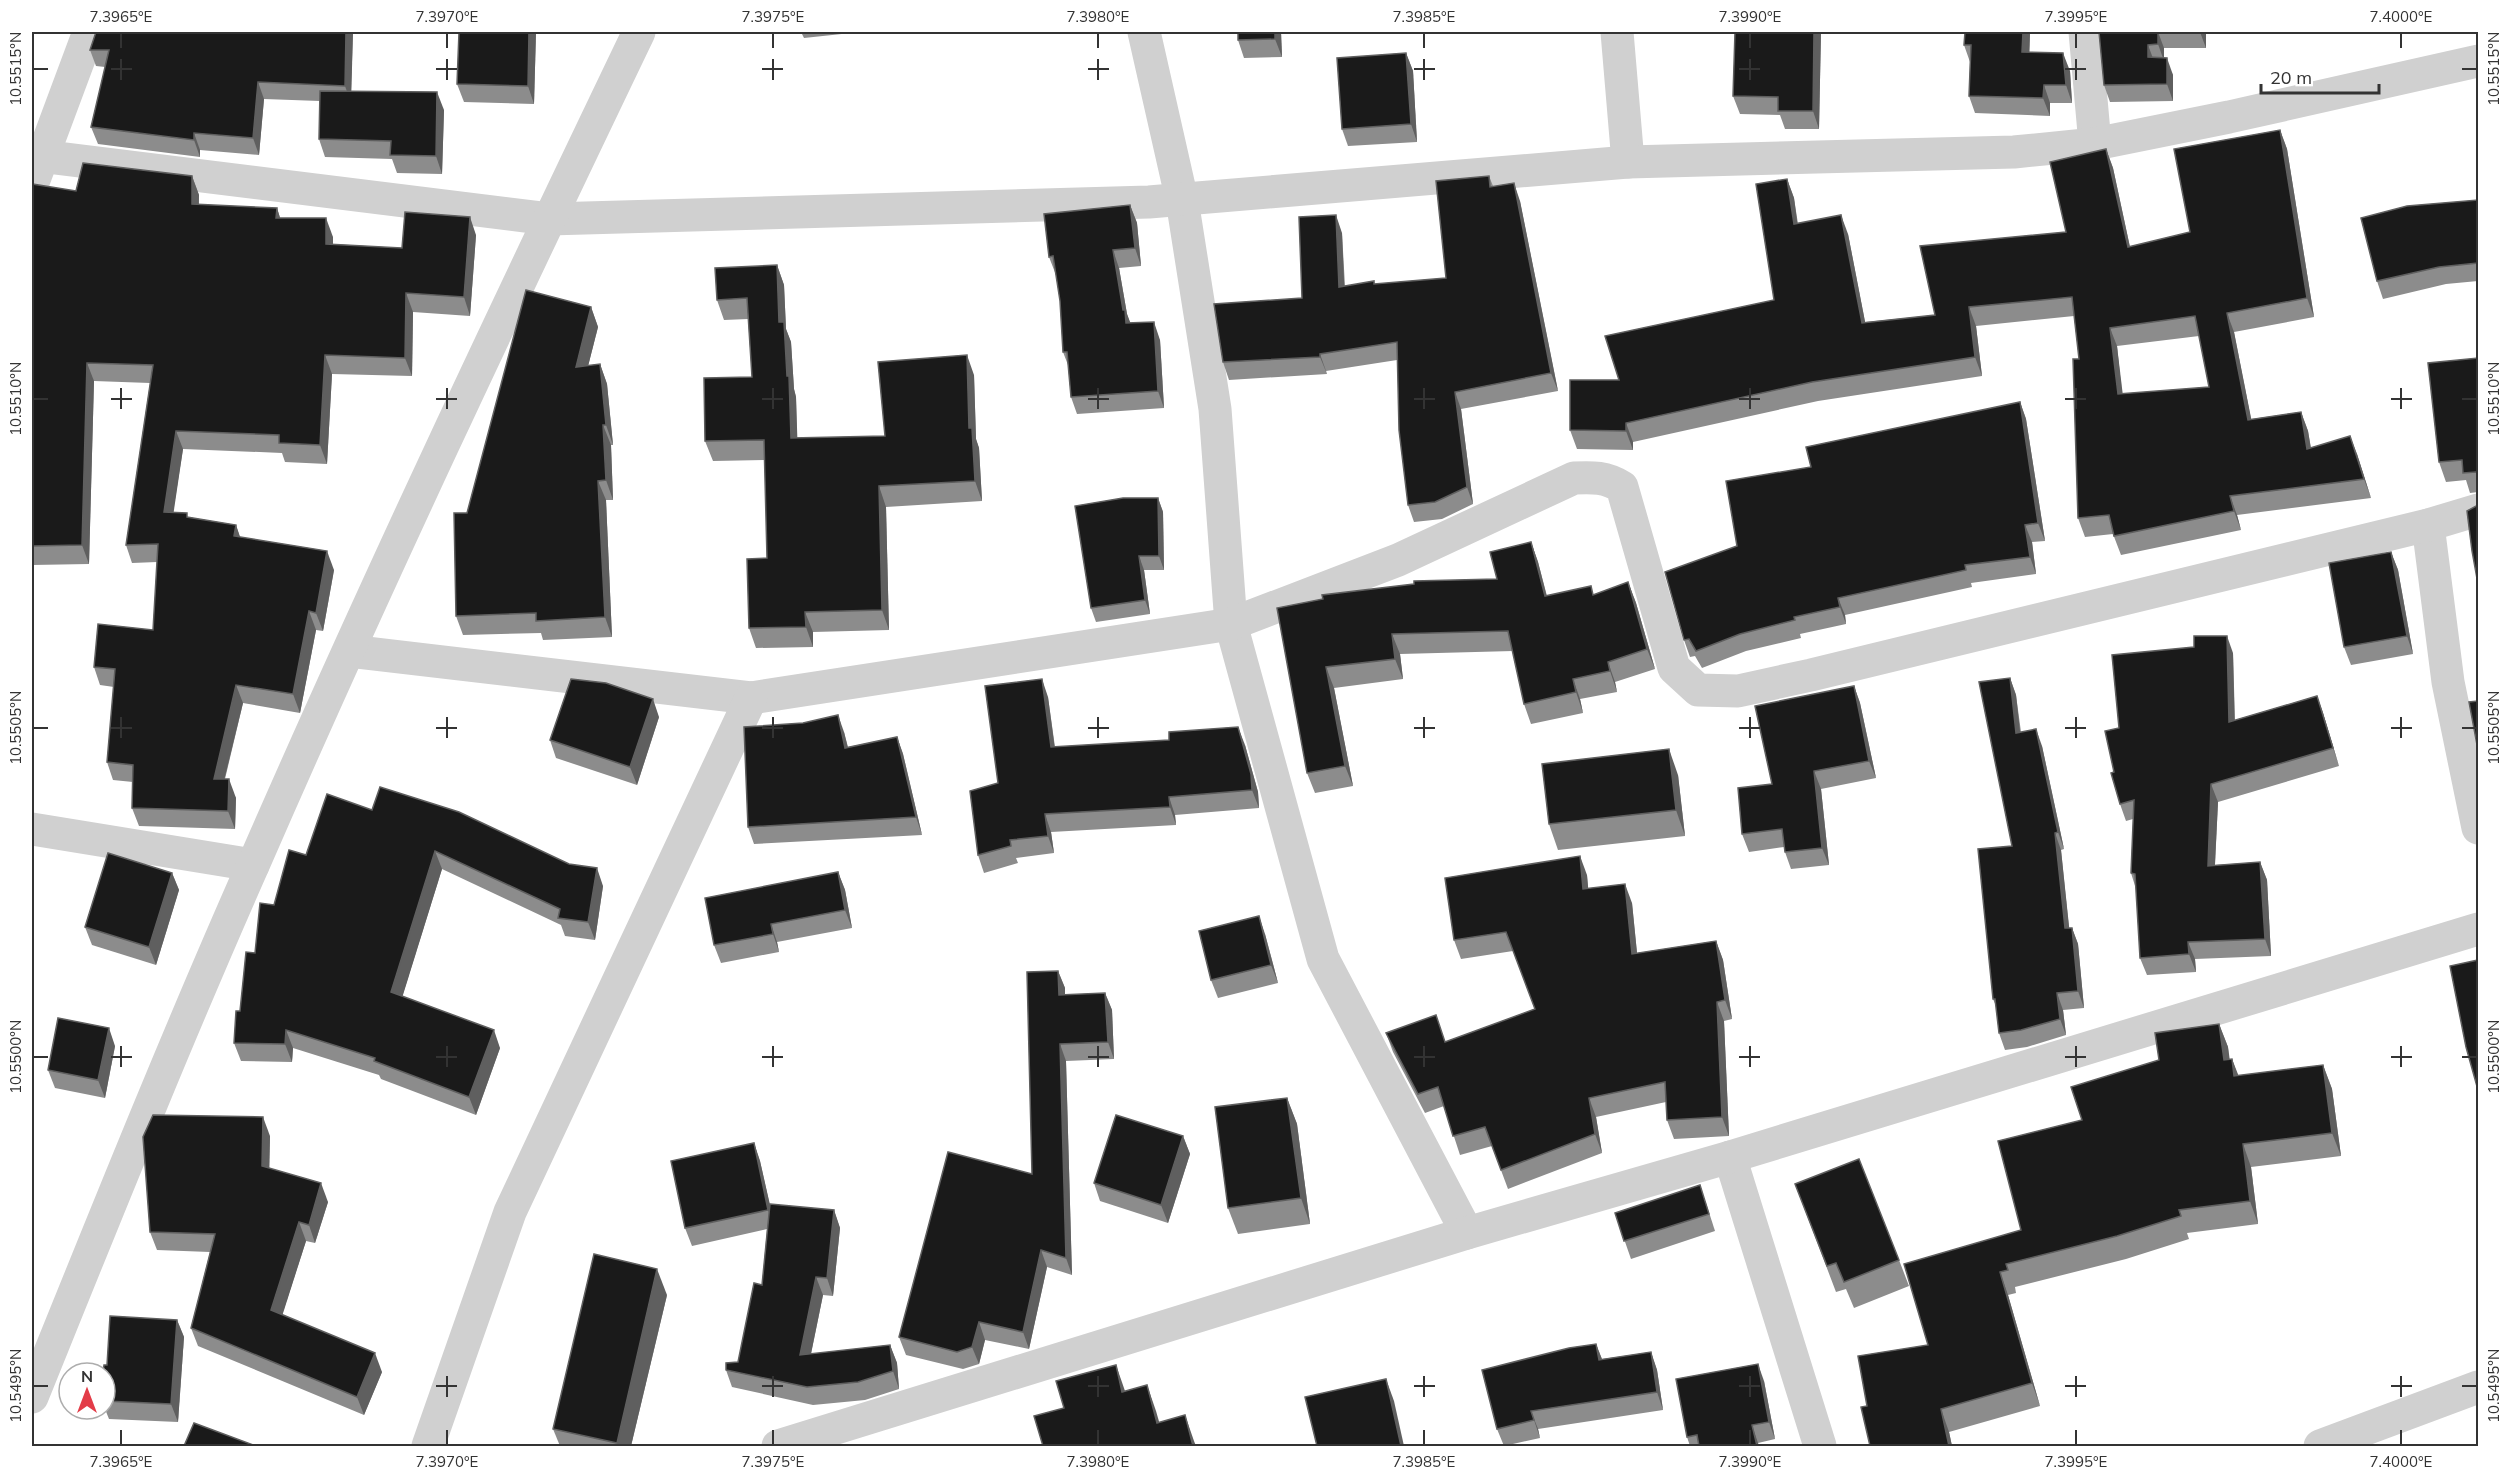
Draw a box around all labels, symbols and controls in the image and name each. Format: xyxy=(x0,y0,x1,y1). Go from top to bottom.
text: 7.3965°E xyxy=(90,7,153,26)
text: 7.3970°E xyxy=(416,7,479,26)
text: 7.3975°E xyxy=(742,7,805,26)
text: 7.3980°E xyxy=(1067,7,1130,26)
text: 7.3985°E xyxy=(1393,7,1456,26)
text: 7.3990°E xyxy=(1719,7,1782,26)
text: 7.3995°E xyxy=(2045,7,2108,26)
text: 7.4000°E xyxy=(2370,7,2433,26)
text: 10.5515°N xyxy=(6,32,25,106)
text: 10.5515°N xyxy=(2484,32,2503,106)
scale bar xyxy=(2261,57,2380,95)
text: 20 m xyxy=(2270,66,2312,89)
text: 10.5510°N xyxy=(6,362,25,436)
text: 10.5510°N xyxy=(2484,362,2503,436)
text: 10.5505°N xyxy=(6,691,25,765)
text: 10.5505°N xyxy=(2484,691,2503,765)
text: 10.5500°N xyxy=(6,1020,25,1094)
text: 10.5500°N xyxy=(2484,1020,2503,1094)
text: 10.5495°N xyxy=(6,1349,25,1423)
text: 10.5495°N xyxy=(2484,1349,2503,1423)
north arrow xyxy=(57,1361,117,1421)
text: N xyxy=(81,1366,93,1386)
text: 7.3965°E xyxy=(90,1452,153,1471)
text: 7.3970°E xyxy=(416,1452,479,1471)
text: 7.3975°E xyxy=(742,1452,805,1471)
text: 7.3980°E xyxy=(1067,1452,1130,1471)
text: 7.3985°E xyxy=(1393,1452,1456,1471)
text: 7.3990°E xyxy=(1719,1452,1782,1471)
text: 7.3995°E xyxy=(2045,1452,2108,1471)
text: 7.4000°E xyxy=(2370,1452,2433,1471)

